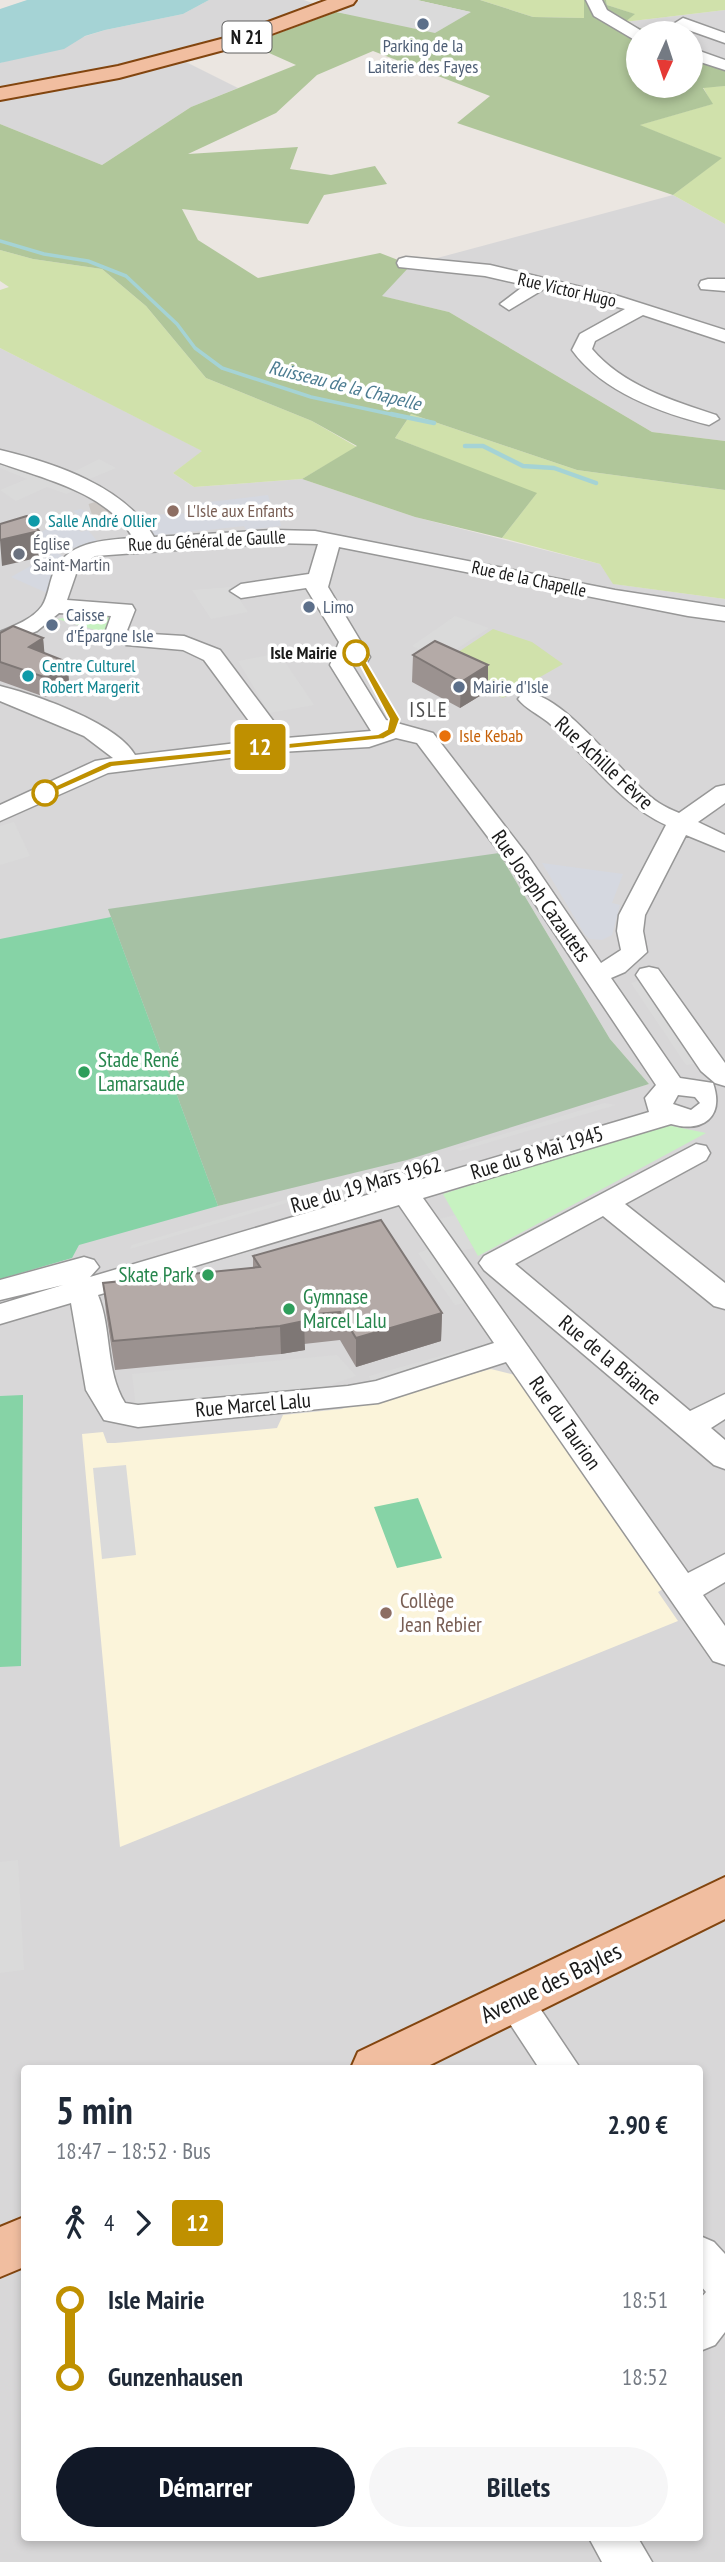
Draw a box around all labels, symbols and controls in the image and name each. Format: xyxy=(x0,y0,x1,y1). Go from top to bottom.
marker: Parking de la Laiterie des Fayes xyxy=(415,16,431,32)
north arrow xyxy=(626,21,704,98)
map controls xyxy=(626,21,703,98)
road number: N 21 xyxy=(222,22,272,52)
place label: Parking de la Laiterie des Fayes xyxy=(368,34,478,78)
street label: Rue Victor Hugo xyxy=(516,267,619,312)
water label: Ruisseau de la Chapelle xyxy=(267,355,425,416)
place label: L'Isle aux Enfants xyxy=(187,499,294,522)
marker: L'Isle aux Enfants xyxy=(165,503,181,519)
place label: Salle André Ollier xyxy=(48,509,157,532)
marker: Salle André Ollier xyxy=(26,513,42,529)
street label: Rue du Général de Gaulle xyxy=(128,525,286,556)
place label: Église Saint-Martin xyxy=(33,532,110,576)
marker: Église Saint-Martin xyxy=(11,546,27,562)
street label: Rue de la Chapelle xyxy=(470,555,588,602)
place label: Limo xyxy=(323,595,354,618)
marker: Limo xyxy=(301,599,317,615)
place label: Caisse d'Épargne Isle xyxy=(66,603,154,647)
marker: Caisse d'Épargne Isle xyxy=(44,617,60,633)
marker: Isle Mairie xyxy=(343,640,369,666)
place label: Isle Mairie xyxy=(270,641,337,664)
place label: Centre Culturel Robert Margerit xyxy=(42,654,140,698)
marker: Centre Culturel Robert Margerit xyxy=(20,668,36,684)
place label: Mairie d'Isle xyxy=(473,675,549,698)
marker: Mairie d'Isle xyxy=(451,679,467,695)
district label: ISLE xyxy=(409,696,449,723)
street label: Rue Achille Fèvre xyxy=(549,710,659,815)
line badge: 12 xyxy=(229,724,292,770)
place label: Isle Kebab xyxy=(459,724,523,747)
marker: Isle Kebab xyxy=(437,728,453,744)
text: 12 xyxy=(249,731,271,762)
unlabelled marker xyxy=(32,780,58,806)
street label: Rue Joseph Cazautets xyxy=(486,824,597,967)
place label: Stade René Lamarsaude xyxy=(98,1046,185,1097)
marker: Stade René Lamarsaude xyxy=(76,1064,92,1080)
street label: Rue du 8 Mai 1945 xyxy=(467,1120,607,1186)
street label: Rue du 19 Mars 1962 xyxy=(288,1150,444,1219)
place label: Skate Park xyxy=(119,1261,194,1288)
marker: Skate Park xyxy=(200,1267,216,1283)
place label: Gymnase Marcel Lalu xyxy=(303,1283,387,1334)
marker: Gymnase Marcel Lalu xyxy=(281,1301,297,1317)
street label: Rue de la Briance xyxy=(553,1309,667,1410)
street label: Rue du Taurion xyxy=(523,1371,607,1475)
street label: Rue Marcel Lalu xyxy=(194,1386,312,1423)
place label: Collège Jean Rebier xyxy=(399,1587,482,1638)
marker: Collège Jean Rebier xyxy=(378,1605,394,1621)
street label: Avenue des Bayles xyxy=(475,1935,626,2030)
text: 5 min xyxy=(56,2085,133,2134)
text: 2.90 € xyxy=(607,2108,668,2141)
text: 18:47 – 18:52 · Bus xyxy=(56,2136,211,2165)
icon: walk xyxy=(56,2204,94,2242)
icon: forward xyxy=(124,2204,162,2242)
text: 12 xyxy=(186,2207,209,2238)
text: 4 xyxy=(104,2208,114,2237)
text: Isle Mairie xyxy=(108,2283,205,2316)
text: 18:51 xyxy=(622,2285,668,2314)
text: Gunzenhausen xyxy=(108,2360,243,2393)
text: 18:52 xyxy=(622,2362,668,2391)
button: Démarrer xyxy=(56,2447,355,2527)
button: Billets xyxy=(369,2447,668,2527)

